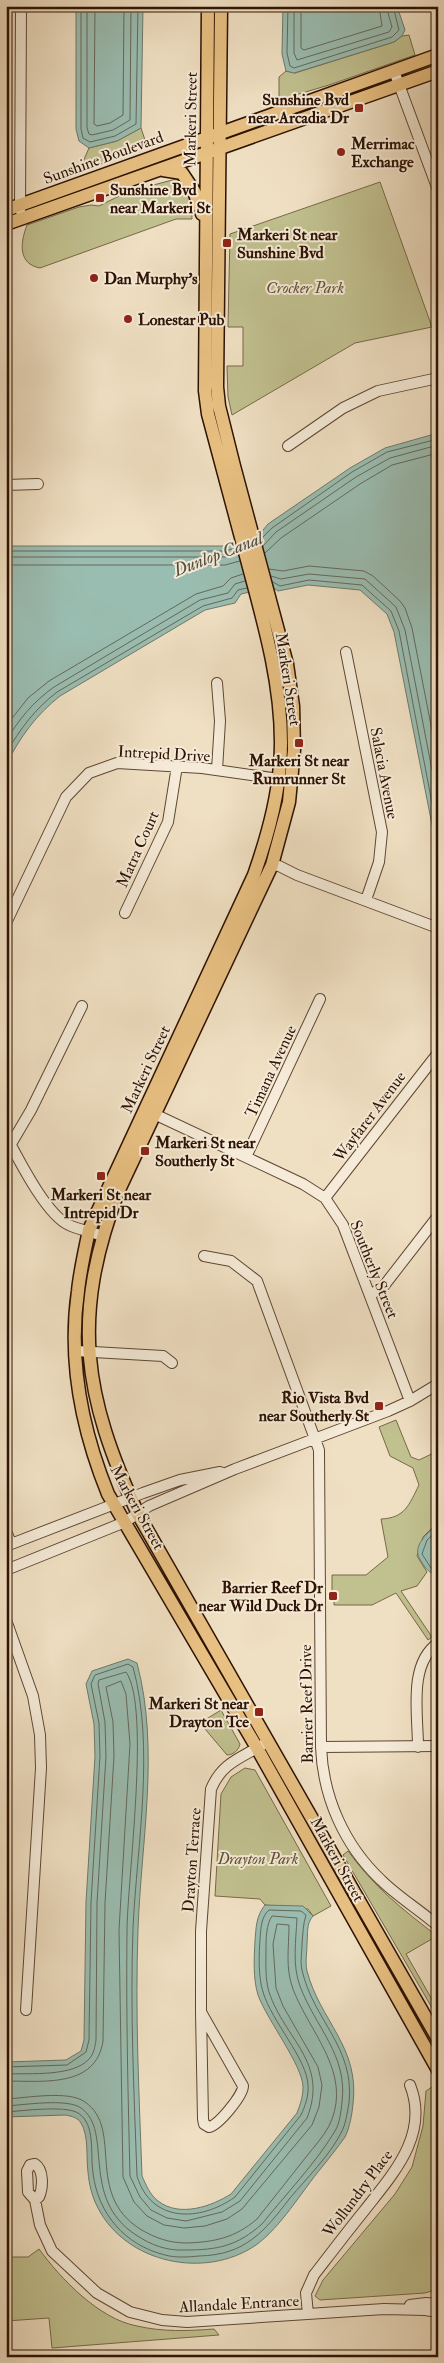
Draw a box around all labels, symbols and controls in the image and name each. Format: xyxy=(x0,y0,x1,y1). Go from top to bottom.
street label: Markeri Street xyxy=(180,72,202,166)
place label: Sunshine Bvd near Arcadia Dr xyxy=(247,90,350,128)
marker: Sunshine Bvd near Arcadia Dr xyxy=(353,102,365,114)
street label: Sunshine Boulevard xyxy=(41,127,166,189)
place label: Merrimac Exchange xyxy=(350,134,415,173)
marker: Merrimac Exchange xyxy=(335,146,347,158)
place label: Sunshine Bvd near Markeri St xyxy=(109,180,211,218)
marker: Sunshine Bvd near Markeri St xyxy=(94,192,106,204)
place label: Markeri St near Sunshine Bvd xyxy=(236,225,339,263)
marker: Markeri St near Sunshine Bvd xyxy=(221,237,233,249)
place label: Dan Murphy's xyxy=(104,269,198,290)
marker: Dan Murphy's xyxy=(88,272,100,284)
park label: Crocker Park xyxy=(266,278,344,298)
place label: Lonestar Pub xyxy=(138,310,224,330)
marker: Lonestar Pub xyxy=(122,313,134,325)
water label: Dunlop Canal xyxy=(169,526,268,582)
street label: Markeri Street xyxy=(271,631,305,727)
street label: Salacia Avenue xyxy=(365,726,403,821)
marker: Markeri St near Rumrunner St xyxy=(293,737,305,749)
street label: Intrepid Drive xyxy=(117,742,211,767)
place label: Markeri St near Rumrunner St xyxy=(248,751,350,789)
street label: Matra Court xyxy=(112,808,164,891)
street label: Timana Avenue xyxy=(241,1022,301,1121)
street label: Markeri Street xyxy=(117,1023,175,1116)
street label: Wayfarer Avenue xyxy=(329,1067,411,1167)
place label: Markeri St near Southerly St xyxy=(154,1133,257,1172)
marker: Markeri St near Southerly St xyxy=(139,1145,151,1157)
marker: Markeri St near Intrepid Dr xyxy=(95,1170,107,1182)
place label: Markeri St near Intrepid Dr xyxy=(50,1185,152,1224)
street label: Southerly Street xyxy=(345,1217,403,1321)
place label: Rio Vista Bvd near Southerly St xyxy=(258,1388,370,1427)
marker: Rio Vista Bvd near Southerly St xyxy=(373,1400,385,1412)
street label: Markeri Street xyxy=(106,1461,169,1553)
place label: Barrier Reef Dr near Wild Duck Dr xyxy=(198,1578,324,1616)
marker: Barrier Reef Dr near Wild Duck Dr xyxy=(327,1590,339,1602)
street label: Barrier Reef Drive xyxy=(296,1644,318,1764)
place label: Markeri St near Drayton Tce xyxy=(148,1694,250,1733)
marker: Markeri St near Drayton Tce xyxy=(253,1706,265,1718)
street label: Drayton Terrace xyxy=(178,1807,206,1913)
street label: Markeri Street xyxy=(306,1813,369,1905)
park label: Drayton Park xyxy=(217,1849,299,1869)
street label: Wollundry Place xyxy=(318,2146,397,2242)
street label: Allandale Entrance xyxy=(177,2291,300,2317)

